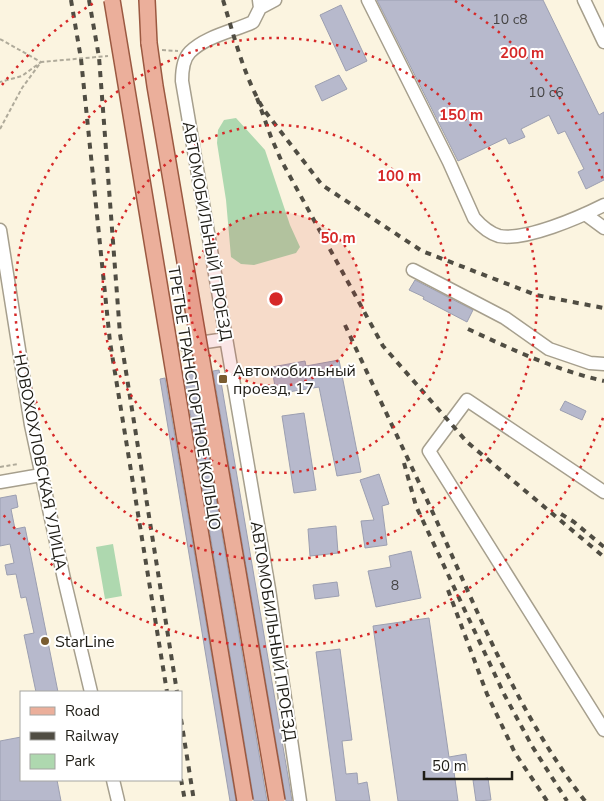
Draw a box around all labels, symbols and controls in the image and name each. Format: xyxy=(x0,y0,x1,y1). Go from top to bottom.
house number: 10 с8 xyxy=(492,10,528,29)
text: 200 m xyxy=(500,43,544,63)
house number: 10 с6 xyxy=(528,83,564,102)
text: 150 m xyxy=(439,105,483,125)
street label: АВТОМОБИЛЬНЫЙ ПРОЕЗД xyxy=(177,120,237,343)
text: 100 m xyxy=(377,166,421,186)
text: 50 m xyxy=(320,228,356,248)
street label: ТРЕТЬЕ ТРАНСПОРТНОЕ КОЛЬЦО xyxy=(162,264,226,532)
centre of rings xyxy=(267,290,285,308)
street label: НОВОХОХЛОВСКАЯ УЛИЦА xyxy=(8,352,72,573)
place label: Автомобильный проезд, 17 xyxy=(233,360,356,400)
marker: Автомобильный проезд, 17 xyxy=(217,373,229,385)
street label: АВТОМОБИЛЬНЫЙ ПРОЕЗД xyxy=(245,520,301,743)
house number: 8 xyxy=(391,576,399,595)
place label: StarLine xyxy=(55,631,115,653)
marker: StarLine xyxy=(39,635,51,647)
legend xyxy=(20,691,182,781)
text: Road xyxy=(65,701,100,721)
text: Railway xyxy=(65,726,119,746)
scale bar xyxy=(424,748,512,780)
text: Park xyxy=(65,751,95,771)
text: 50 m xyxy=(432,756,467,776)

